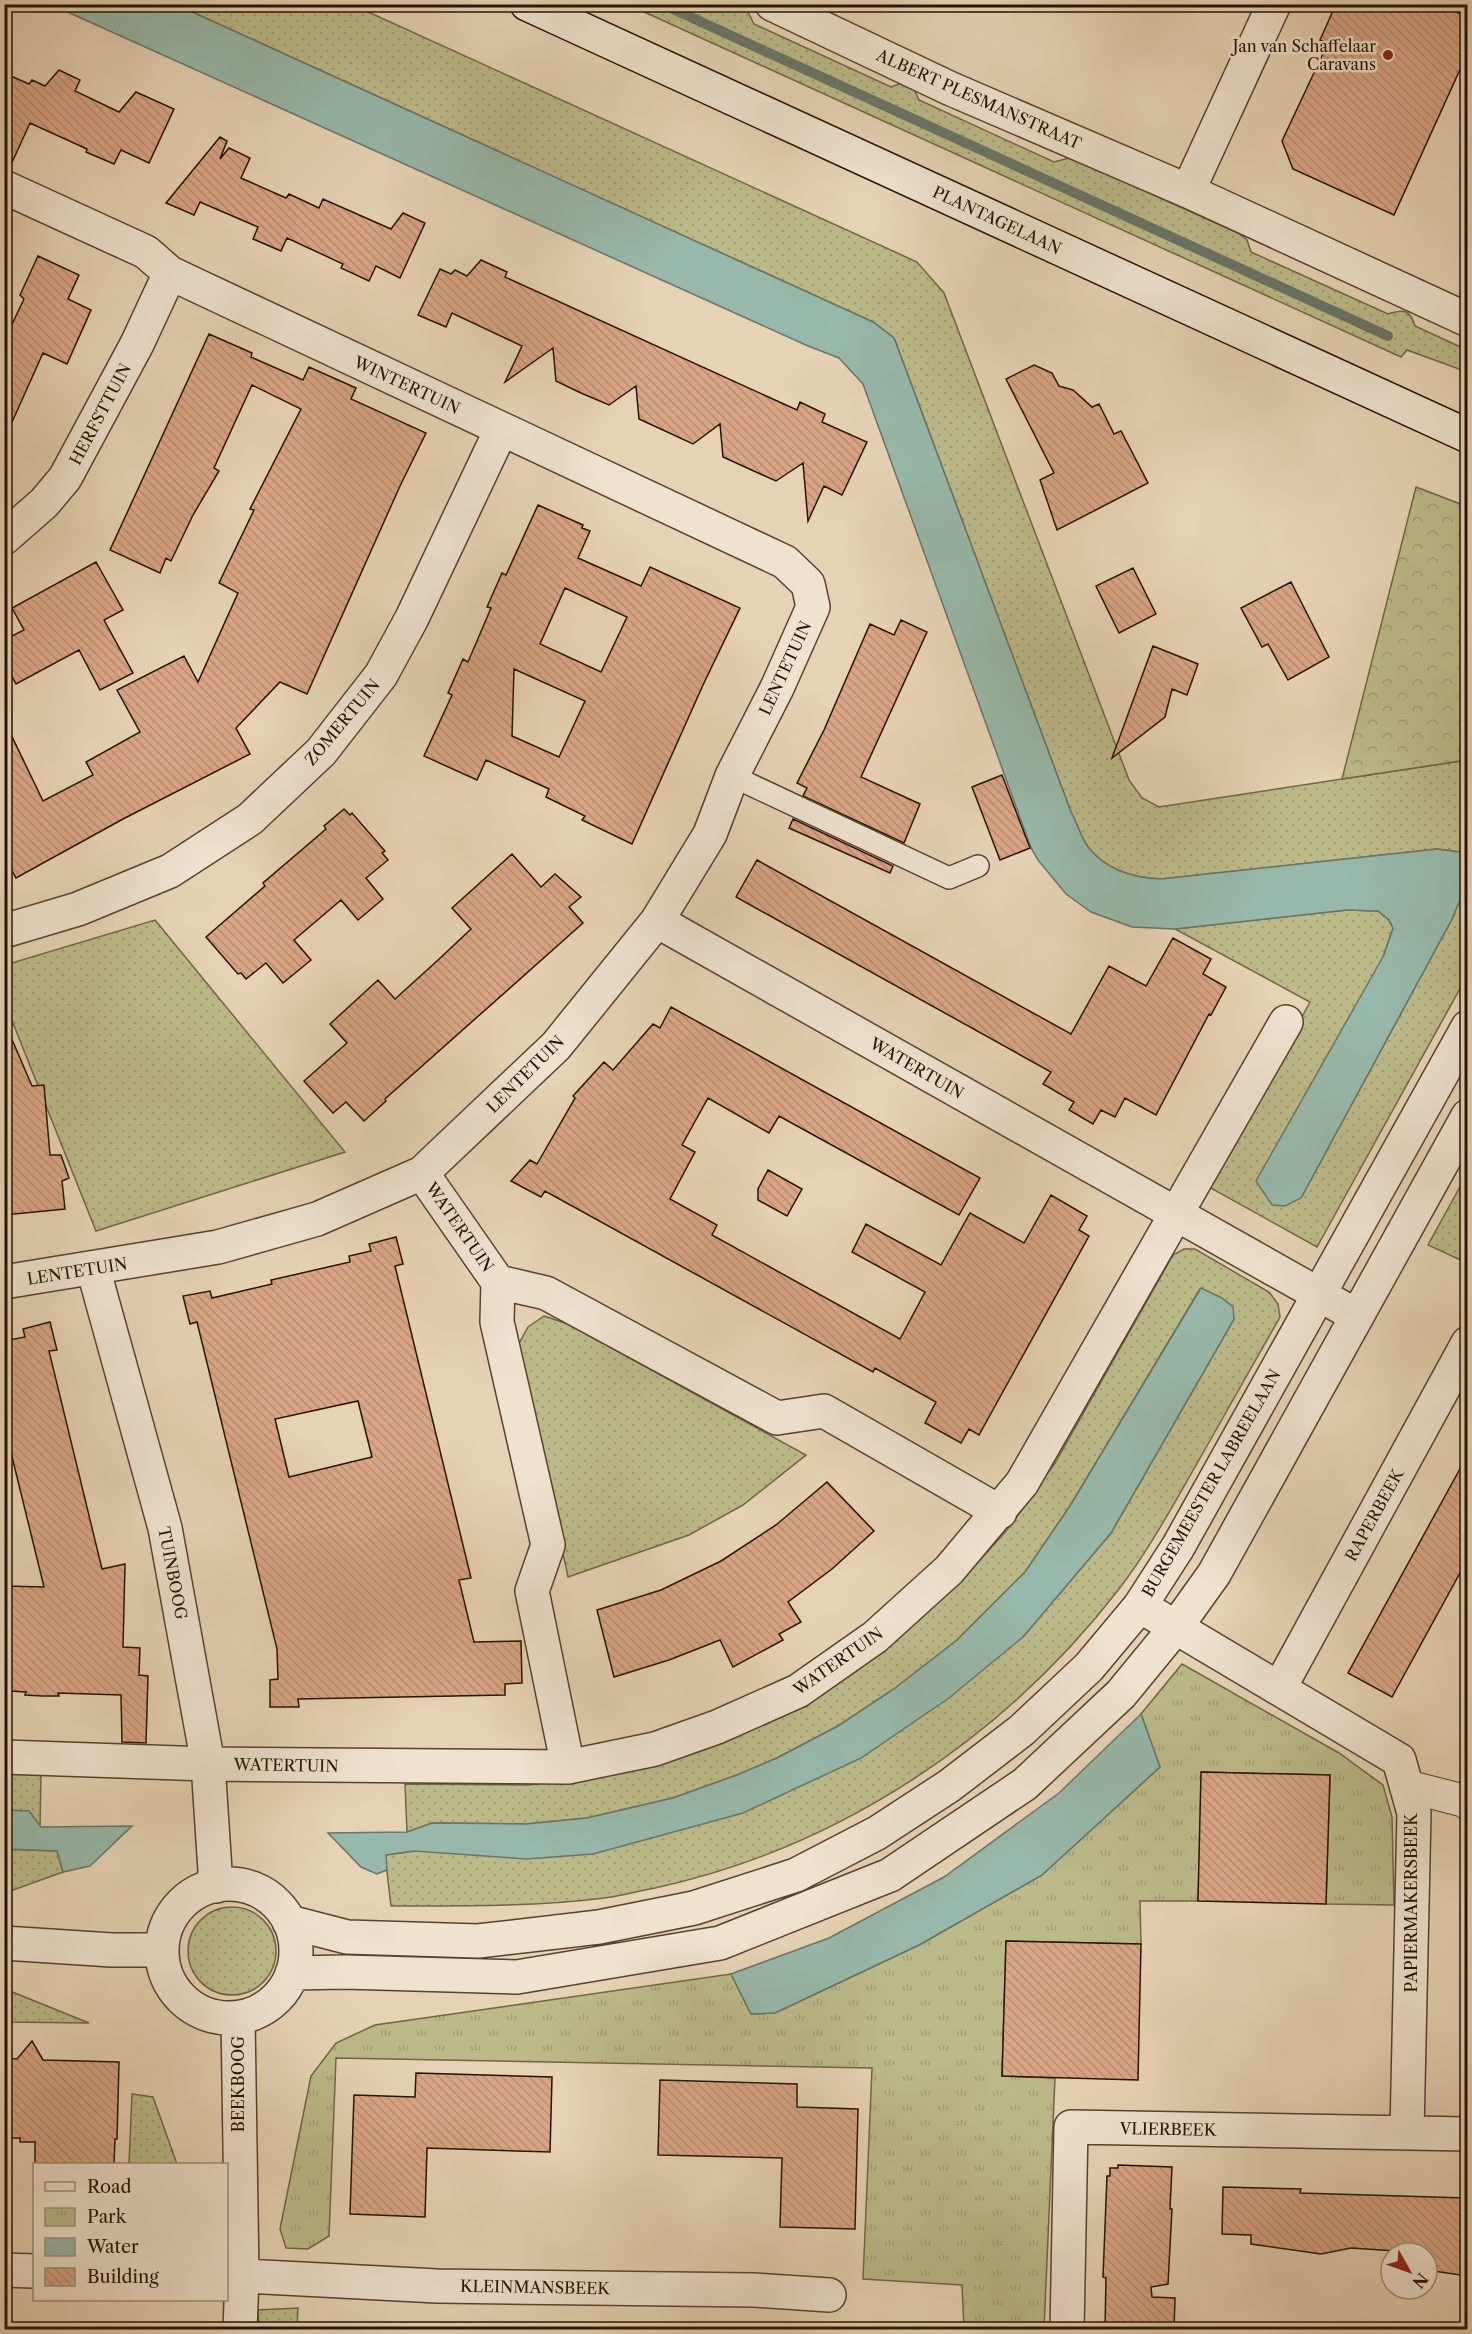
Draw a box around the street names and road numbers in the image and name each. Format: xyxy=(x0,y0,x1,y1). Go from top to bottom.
street label: ALBERT PLESMANSTRAAT xyxy=(873,44,1085,153)
street label: PLANTAGELAAN xyxy=(930,181,1064,259)
street label: WINTERTUIN xyxy=(350,351,463,418)
street label: HERFSTTUIN xyxy=(65,360,135,468)
street label: LENTETUIN xyxy=(755,618,815,718)
street label: ZOMERTUIN xyxy=(300,675,384,769)
street label: LENTETUIN xyxy=(482,1031,568,1117)
street label: WATERTUIN xyxy=(866,1033,967,1103)
street label: WATERTUIN xyxy=(421,1177,498,1276)
street label: LENTETUIN xyxy=(25,1253,129,1289)
street label: BURGEMEESTER LABREELAAN xyxy=(1137,1366,1285,1600)
street label: RAPERBEEK xyxy=(1340,1465,1408,1565)
street label: TUINBOOG xyxy=(154,1525,192,1621)
street label: WATERTUIN xyxy=(788,1623,887,1700)
street label: WATERTUIN xyxy=(232,1754,339,1776)
street label: PAPIERMAKERSBEEK xyxy=(1401,1813,1421,1993)
street label: BEEKBOOG xyxy=(228,2036,248,2132)
street label: VLIERBEEK xyxy=(1119,2118,1217,2140)
street label: KLEINMANSBEEK xyxy=(460,2276,611,2298)

